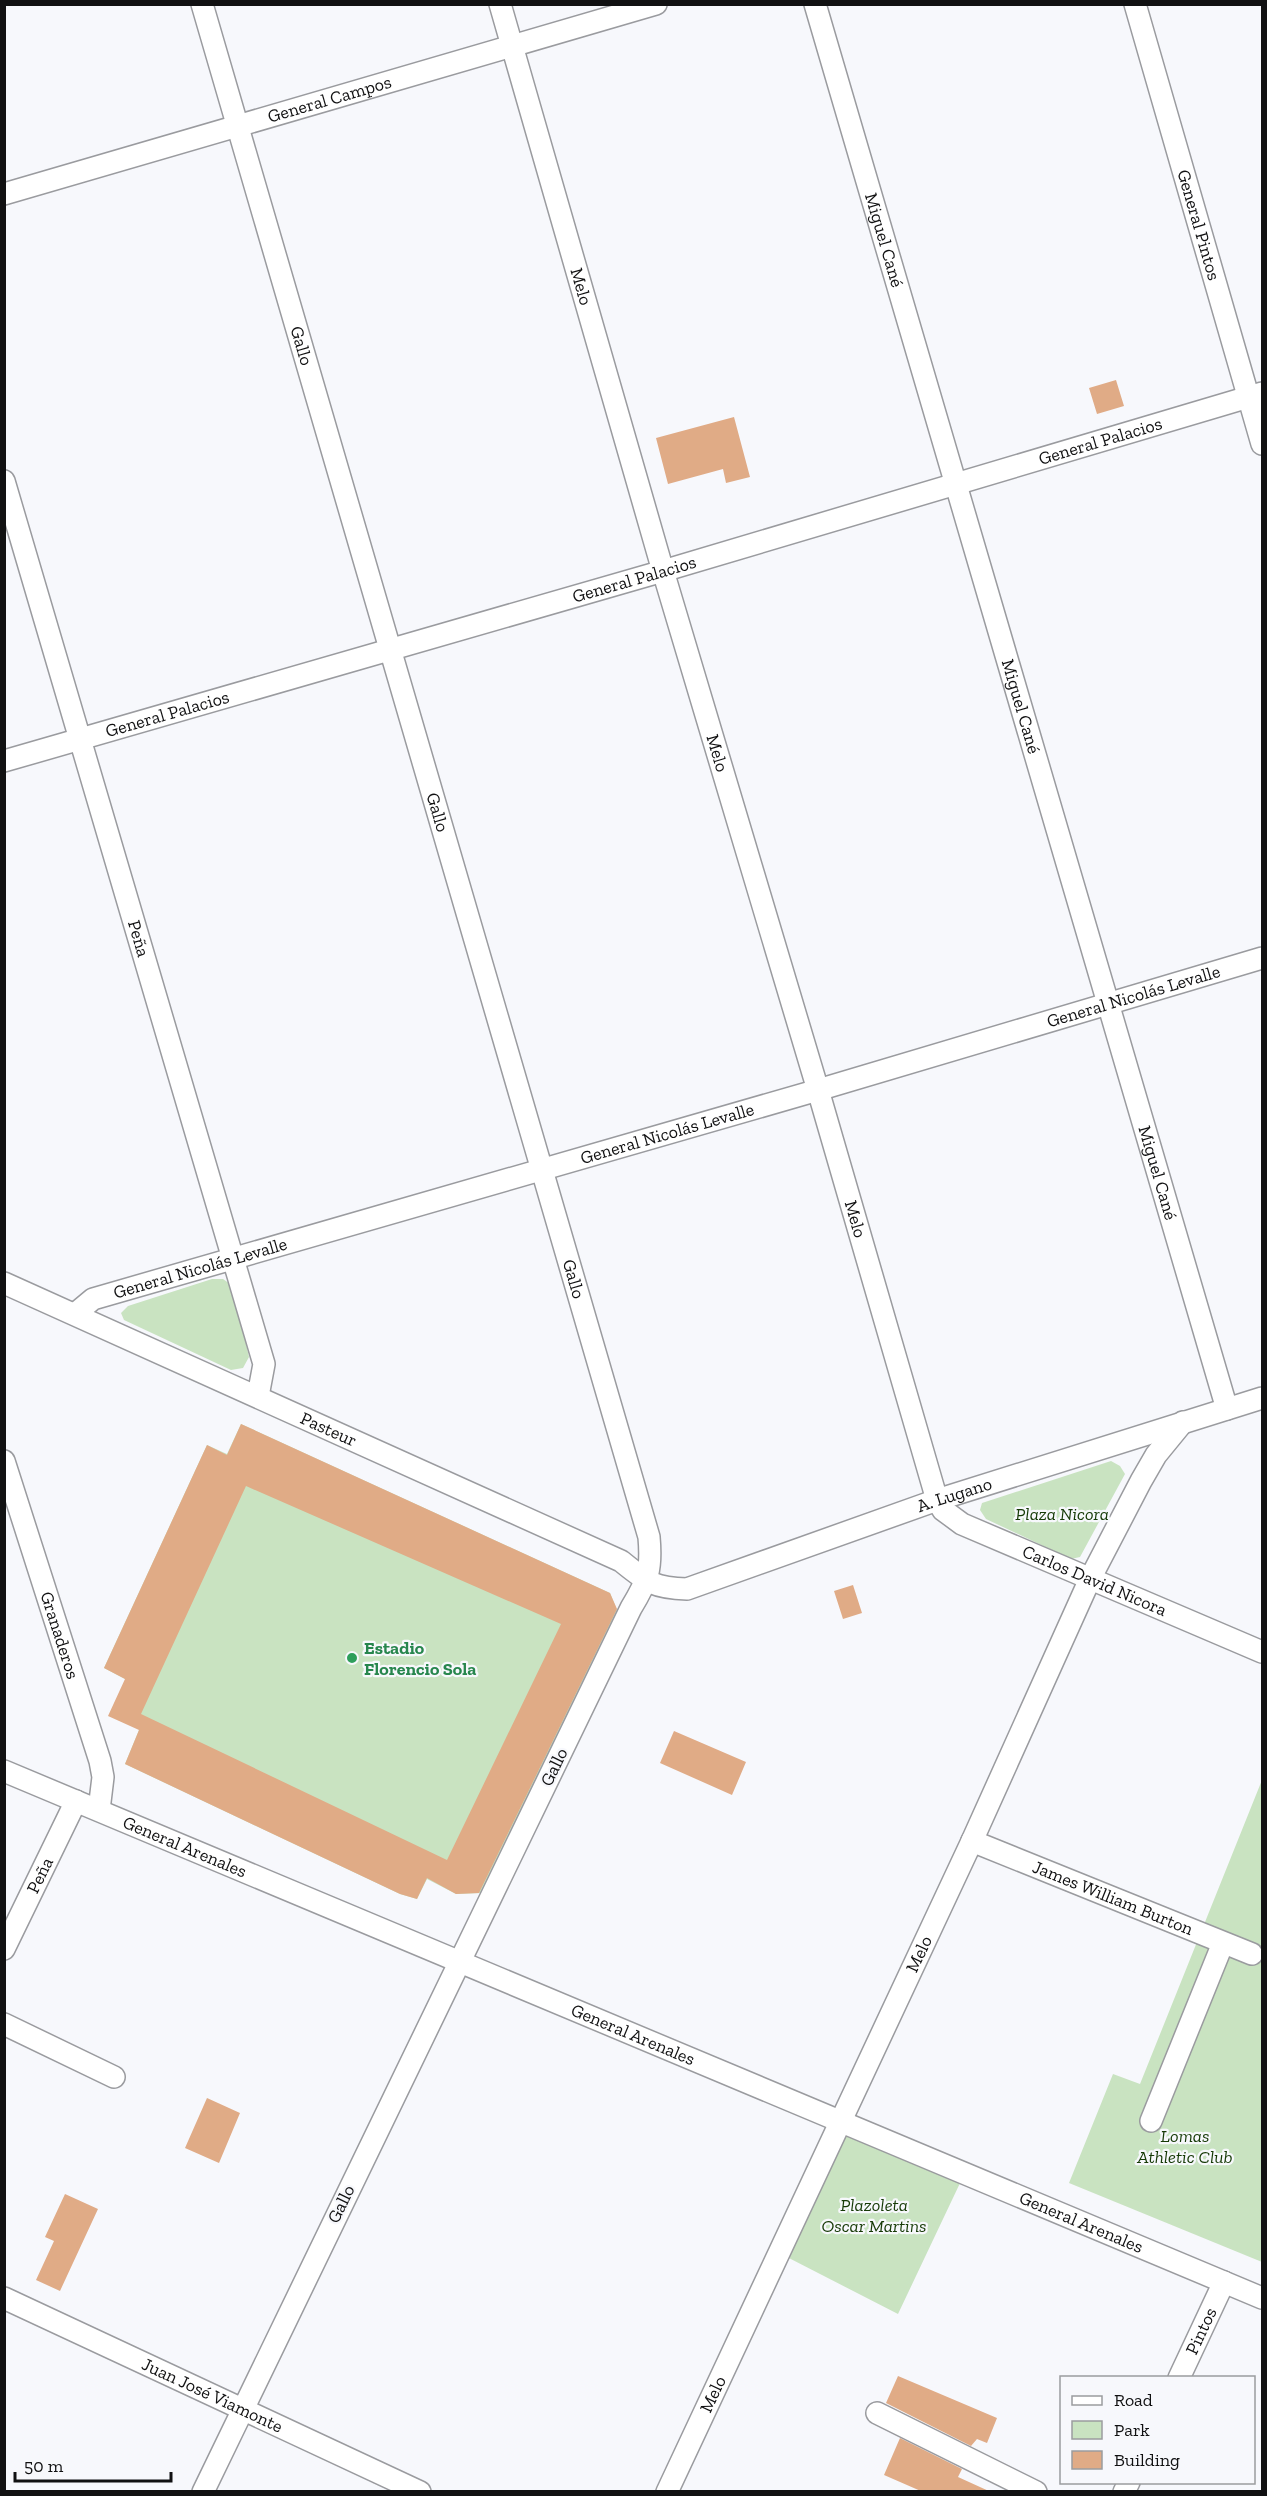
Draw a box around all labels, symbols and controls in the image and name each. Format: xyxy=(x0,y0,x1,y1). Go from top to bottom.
street label: General Campos xyxy=(265,71,394,128)
street label: General Pintos xyxy=(1172,167,1225,283)
street label: Miguel Cané xyxy=(860,190,908,290)
street label: Melo xyxy=(565,265,597,308)
street label: Gallo xyxy=(285,323,318,368)
street label: General Palacios xyxy=(1036,412,1165,470)
street label: General Palacios xyxy=(570,551,699,608)
street label: Miguel Cané xyxy=(997,657,1045,756)
street label: General Palacios xyxy=(103,686,232,742)
street label: Melo xyxy=(701,732,733,774)
street label: Gallo xyxy=(422,790,454,835)
street label: Peña xyxy=(123,918,155,960)
street label: General Nicolás Levalle xyxy=(1044,960,1223,1032)
street label: General Nicolás Levalle xyxy=(578,1098,757,1169)
street label: Miguel Cané xyxy=(1133,1123,1182,1223)
street label: Melo xyxy=(840,1198,871,1240)
street label: General Nicolás Levalle xyxy=(111,1233,290,1304)
street label: Gallo xyxy=(558,1257,590,1301)
street label: Pasteur xyxy=(297,1407,360,1452)
street label: A. Lugano xyxy=(914,1472,995,1517)
park label: Plaza Nicora xyxy=(1015,1503,1109,1525)
street label: Carlos David Nicora xyxy=(1019,1540,1170,1621)
street label: Granaderos xyxy=(35,1589,84,1682)
place label: Estadio Florencio Sola xyxy=(364,1637,476,1680)
marker: Estadio Florencio Sola xyxy=(345,1651,359,1665)
street label: Gallo xyxy=(535,1744,573,1790)
street label: General Arenales xyxy=(120,1811,250,1882)
street label: Peña xyxy=(22,1853,58,1897)
street label: James William Burton xyxy=(1029,1856,1197,1940)
street label: Melo xyxy=(901,1932,937,1976)
street label: General Arenales xyxy=(568,1999,698,2070)
park label: Lomas Athletic Club xyxy=(1136,2125,1233,2168)
street label: Gallo xyxy=(322,2181,360,2227)
street label: General Arenales xyxy=(1016,2187,1147,2258)
park label: Plazoleta Oscar Martins xyxy=(821,2194,927,2237)
street label: Pintos xyxy=(1181,2304,1222,2358)
street label: Juan José Viamonte xyxy=(139,2353,286,2437)
street label: Melo xyxy=(695,2372,731,2416)
legend xyxy=(1060,2376,1255,2484)
text: Road xyxy=(1114,2389,1153,2411)
text: Park xyxy=(1114,2419,1150,2441)
scale bar xyxy=(15,2445,171,2483)
text: Building xyxy=(1114,2449,1180,2471)
text: 50 m xyxy=(24,2455,64,2477)

